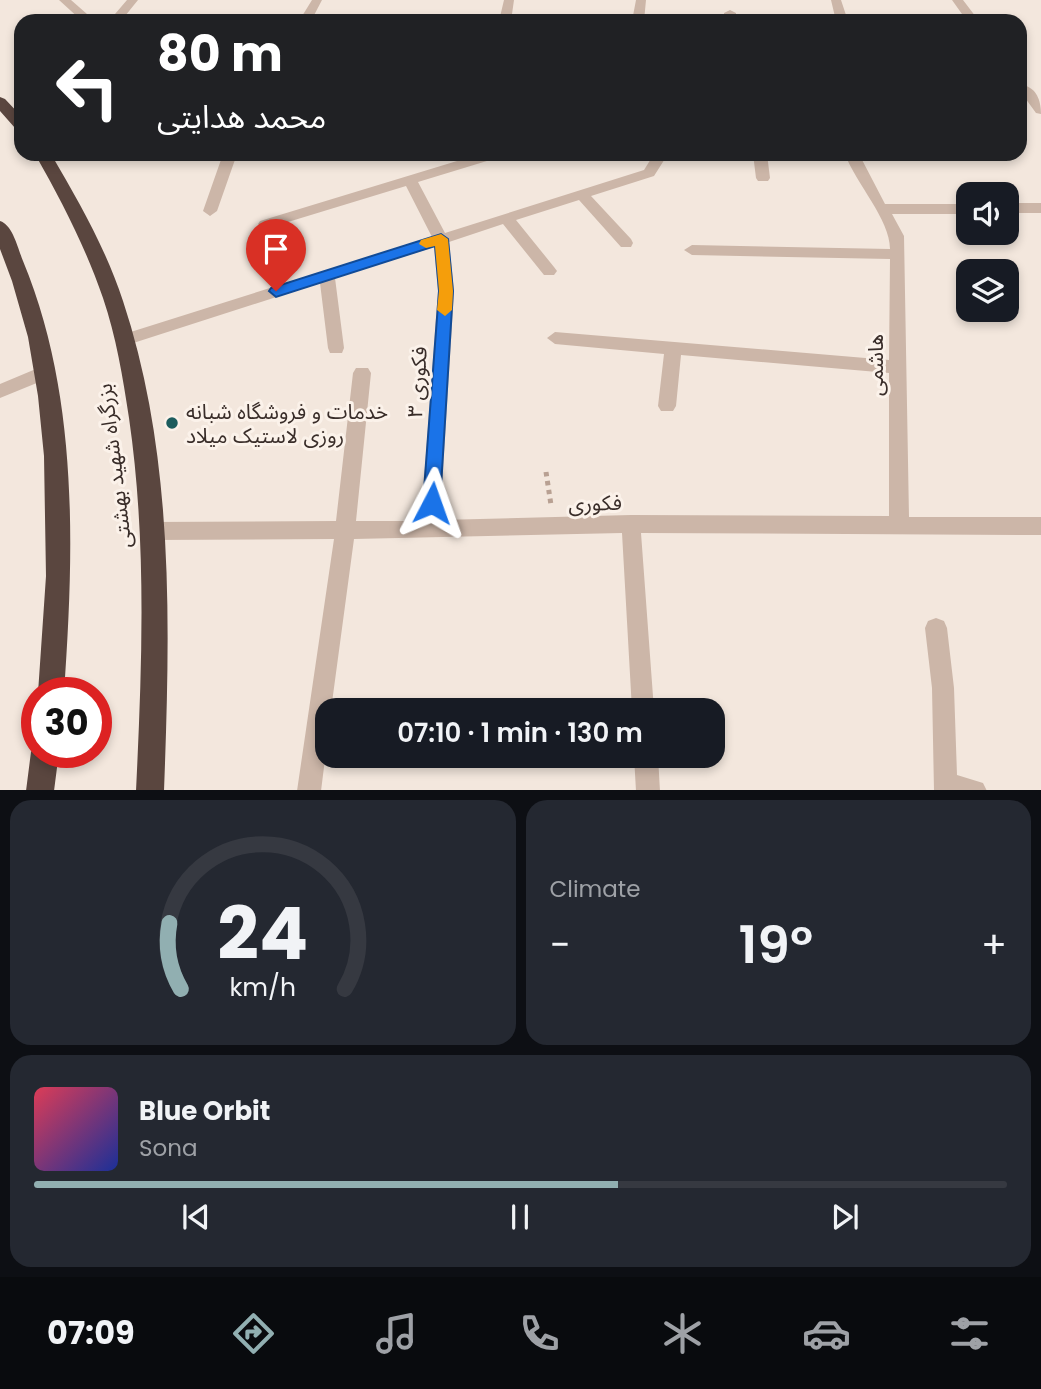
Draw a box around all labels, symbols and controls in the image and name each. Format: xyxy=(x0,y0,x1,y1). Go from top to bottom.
text: 80 m xyxy=(157,20,283,88)
icon: left xyxy=(42,42,133,133)
text: محمد هدایتی xyxy=(157,94,326,139)
map controls xyxy=(956,182,1019,322)
button: sound xyxy=(956,182,1019,245)
pin xyxy=(246,219,306,291)
icon: arrive xyxy=(257,230,295,268)
button: layers xyxy=(956,259,1019,322)
street label: هاشمی xyxy=(861,334,890,396)
street label: فکوری ۳ xyxy=(400,345,434,419)
street label: بزرگراه شهید بهشتی xyxy=(90,382,138,550)
place label: خدمات و فروشگاه شبانه روزی لاستیک میلاد xyxy=(186,397,388,450)
marker: خدمات و فروشگاه شبانه روزی لاستیک میلاد xyxy=(164,415,180,431)
position arrow xyxy=(395,466,469,540)
street label: فکوری xyxy=(568,488,622,518)
speed limit sign: 30 xyxy=(21,677,112,768)
text: 07:10 · 1 min · 130 m xyxy=(397,715,643,751)
text: Climate xyxy=(550,873,640,905)
text: 24 xyxy=(217,883,308,984)
text: 19° xyxy=(739,908,813,981)
text: − xyxy=(550,918,570,971)
text: + xyxy=(981,918,1007,971)
text: km/h xyxy=(229,969,296,1004)
text: Blue Orbit xyxy=(139,1093,270,1129)
text: Sona xyxy=(139,1132,198,1164)
icon: previous xyxy=(177,1198,215,1236)
icon: pause xyxy=(501,1198,539,1236)
icon: next xyxy=(826,1198,864,1236)
icon: directions xyxy=(229,1309,278,1358)
icon: music xyxy=(372,1309,421,1358)
icon: phone xyxy=(515,1309,564,1358)
icon: climate xyxy=(658,1309,707,1358)
icon: car xyxy=(802,1309,851,1358)
icon: filters xyxy=(945,1309,994,1358)
text: 07:09 xyxy=(47,1310,135,1355)

